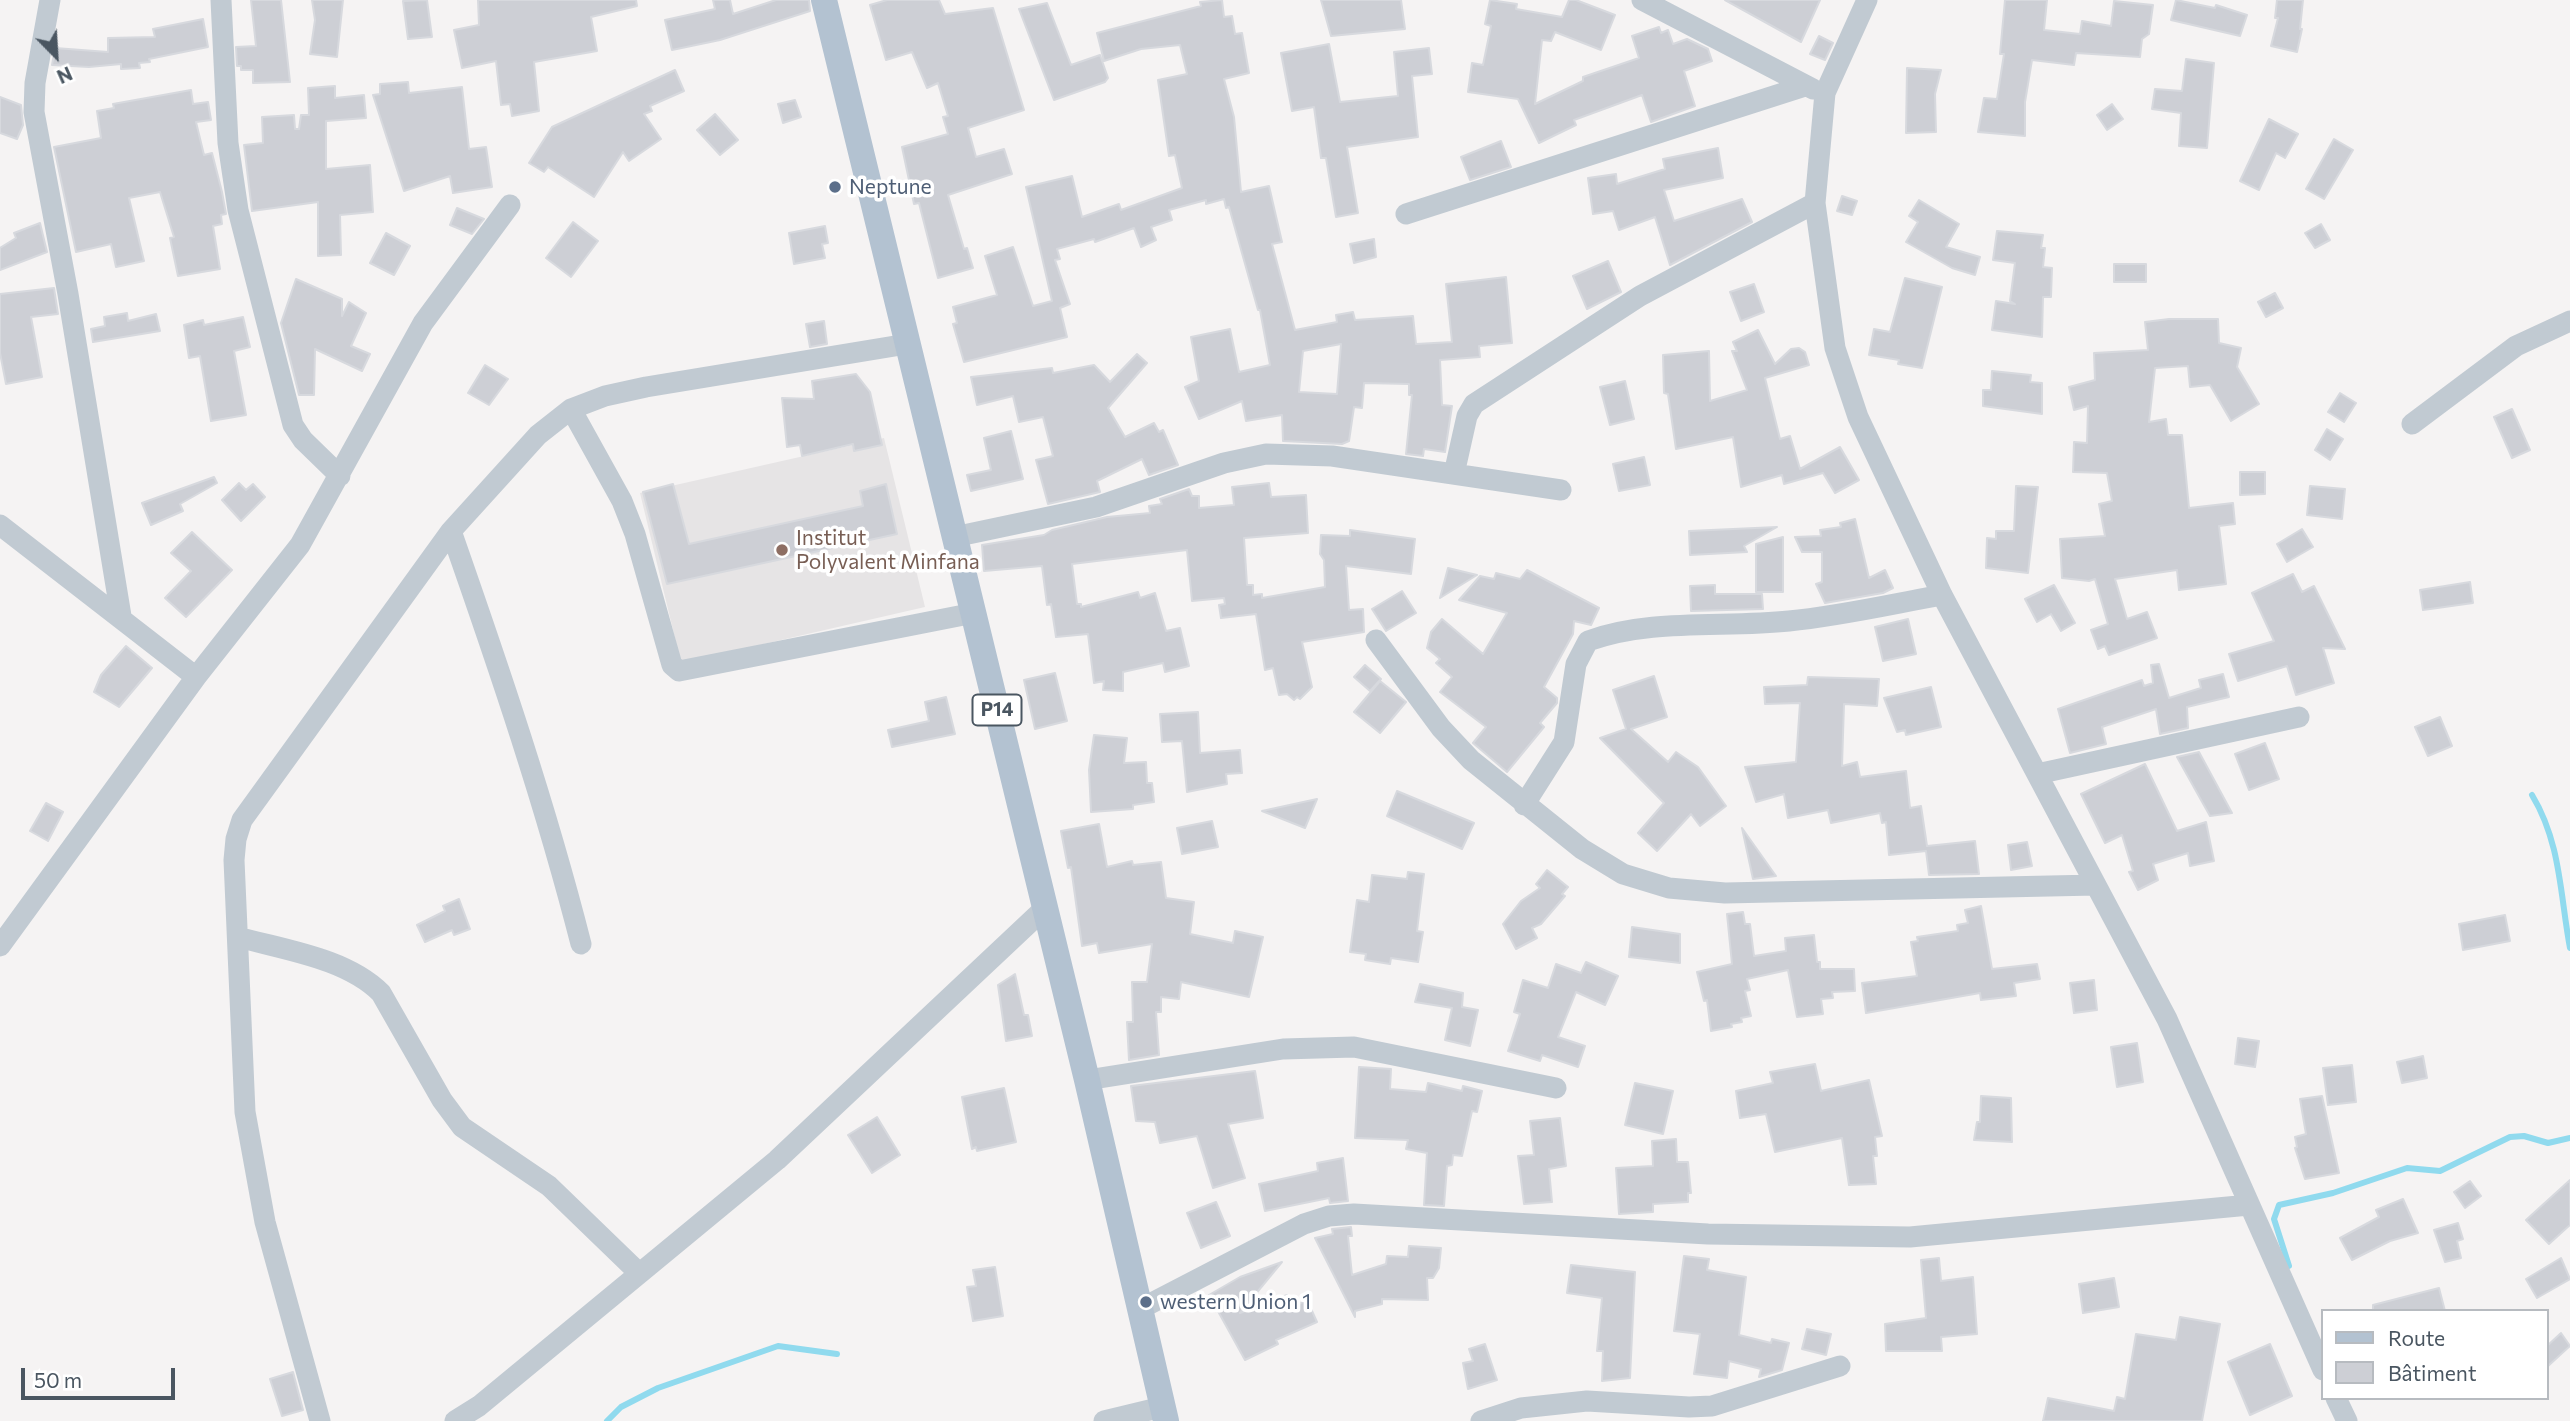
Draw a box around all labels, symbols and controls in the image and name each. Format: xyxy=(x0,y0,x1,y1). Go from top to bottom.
north arrow xyxy=(21,21,91,91)
text: N xyxy=(54,62,76,89)
place label: Neptune xyxy=(849,174,932,200)
marker: Neptune xyxy=(827,179,843,195)
place label: Institut Polyvalent Minfana xyxy=(796,525,980,575)
marker: Institut Polyvalent Minfana xyxy=(774,542,790,558)
road number: P14 xyxy=(972,694,1021,726)
place label: western Union 1 xyxy=(1160,1289,1311,1315)
marker: western Union 1 xyxy=(1138,1294,1154,1310)
legend xyxy=(2322,1309,2549,1400)
text: Route xyxy=(2388,1325,2445,1350)
scale bar xyxy=(24,1354,178,1398)
text: Bâtiment xyxy=(2388,1360,2477,1385)
text: 50 m xyxy=(34,1367,82,1392)

